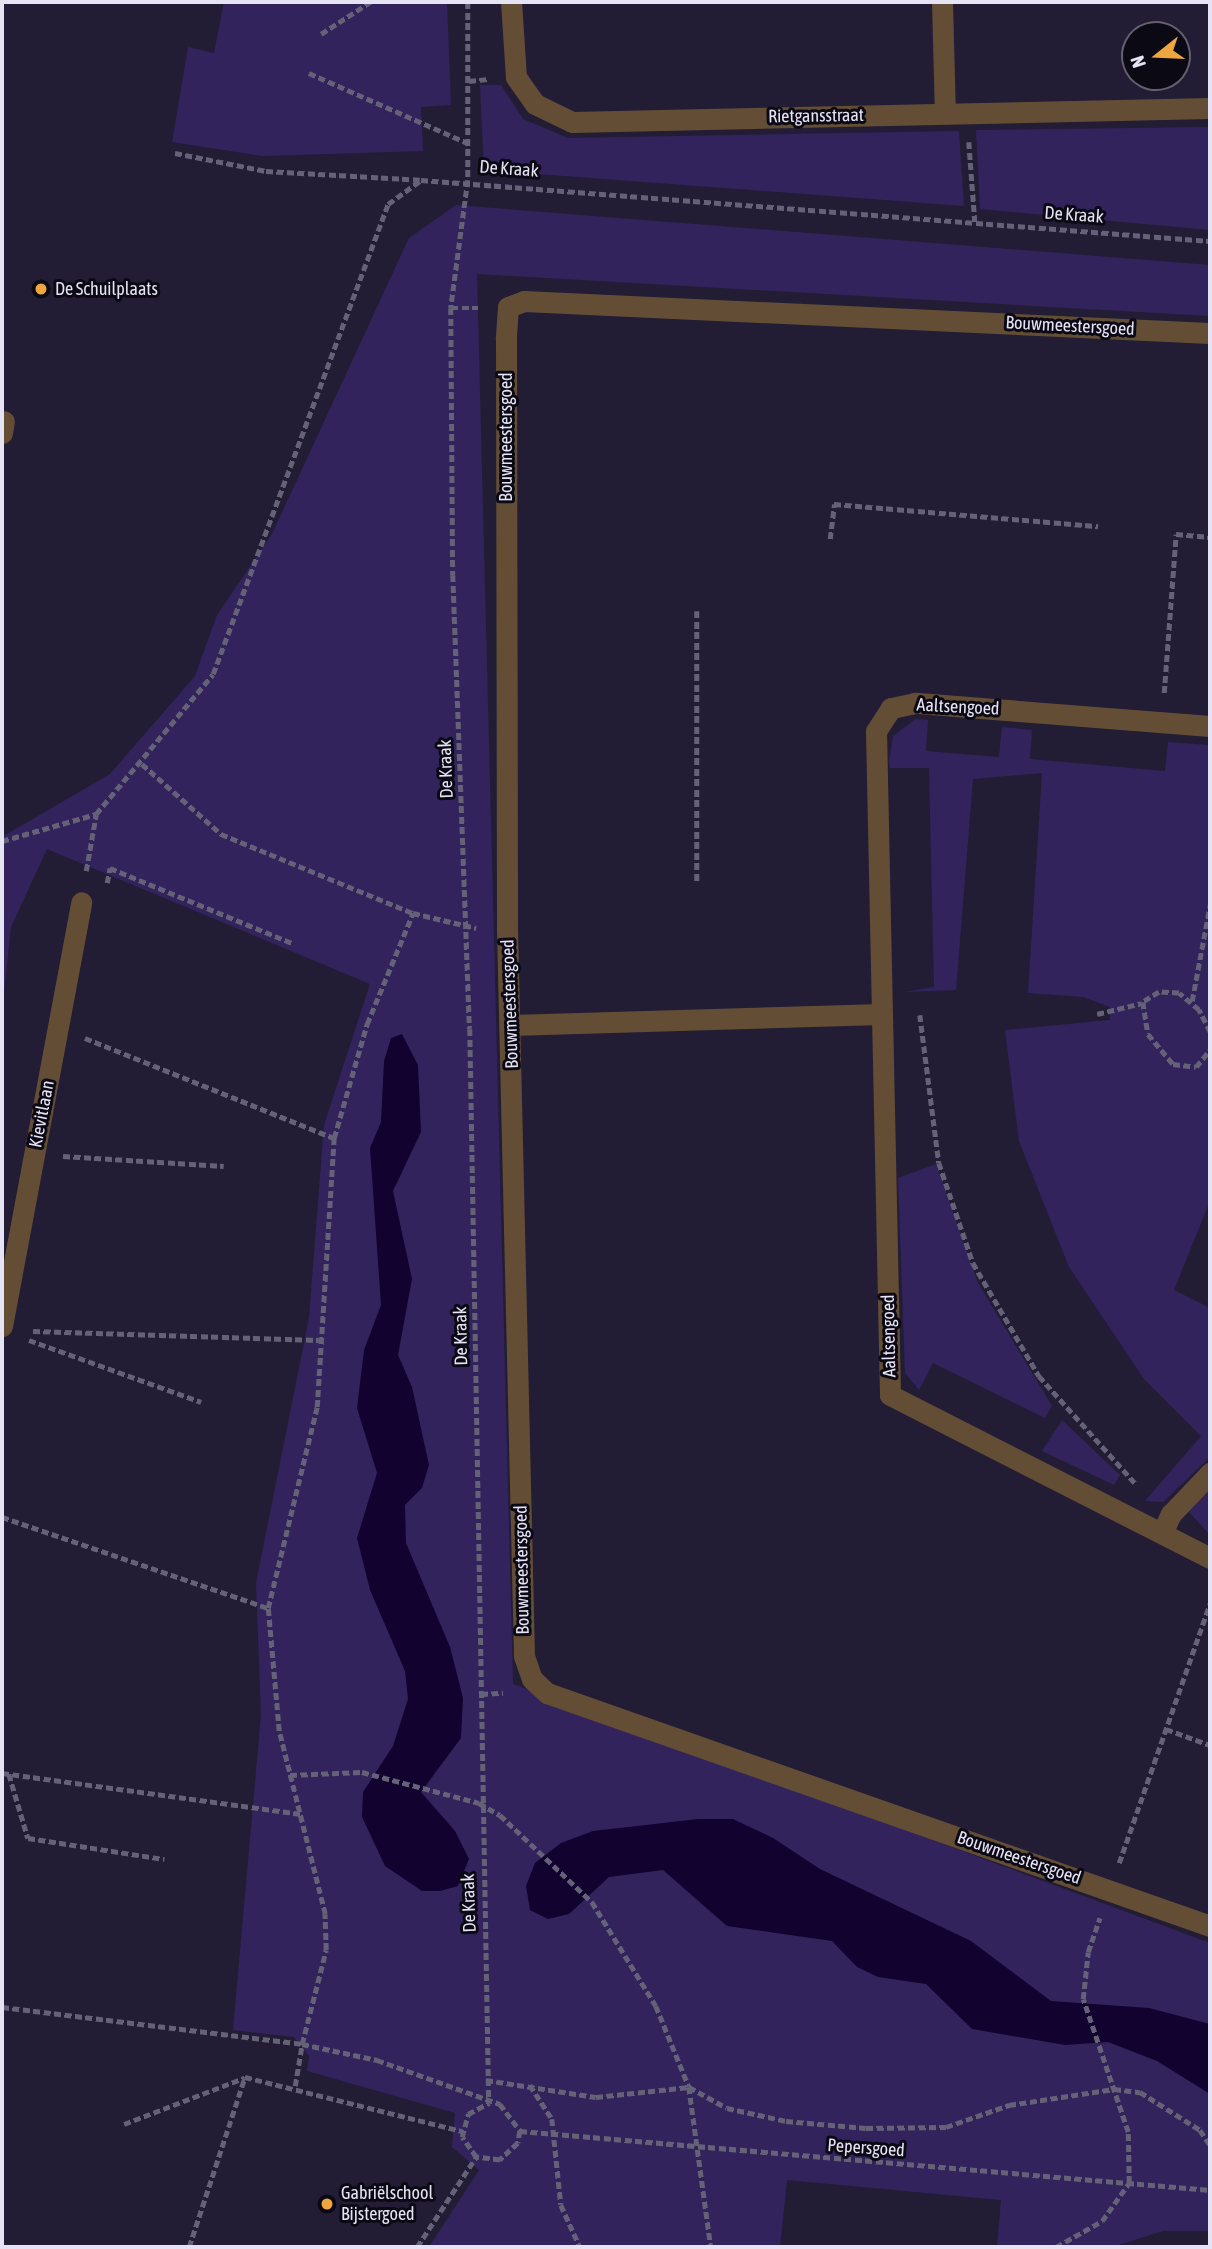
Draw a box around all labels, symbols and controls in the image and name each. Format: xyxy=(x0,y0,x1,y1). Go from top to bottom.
north arrow xyxy=(1121,21,1191,91)
text: N xyxy=(1126,53,1150,71)
street label: Rietgansstraat xyxy=(768,104,864,128)
street label: De Kraak xyxy=(479,156,539,182)
street label: De Kraak xyxy=(1044,202,1104,228)
place label: De Schuilplaats xyxy=(55,278,158,300)
marker: De Schuilplaats xyxy=(33,281,49,297)
street label: Bouwmeestersgoed xyxy=(1005,312,1135,340)
street label: Bouwmeestersgoed xyxy=(495,372,517,502)
street label: Aaltsengoed xyxy=(916,694,1000,720)
street label: De Kraak xyxy=(434,739,458,799)
street label: Bouwmeestersgoed xyxy=(497,939,523,1069)
street label: Kievitlaan xyxy=(25,1079,59,1149)
street label: Aaltsengoed xyxy=(877,1294,901,1378)
street label: De Kraak xyxy=(450,1306,472,1366)
street label: Bouwmeestersgoed xyxy=(510,1505,534,1635)
street label: Bouwmeestersgoed xyxy=(954,1827,1084,1889)
street label: De Kraak xyxy=(457,1873,481,1933)
street label: Pepersgoed xyxy=(827,2135,905,2161)
place label: Gabriëlschool Bijstergoed xyxy=(341,2183,433,2226)
marker: Gabriëlschool Bijstergoed xyxy=(319,2196,335,2212)

